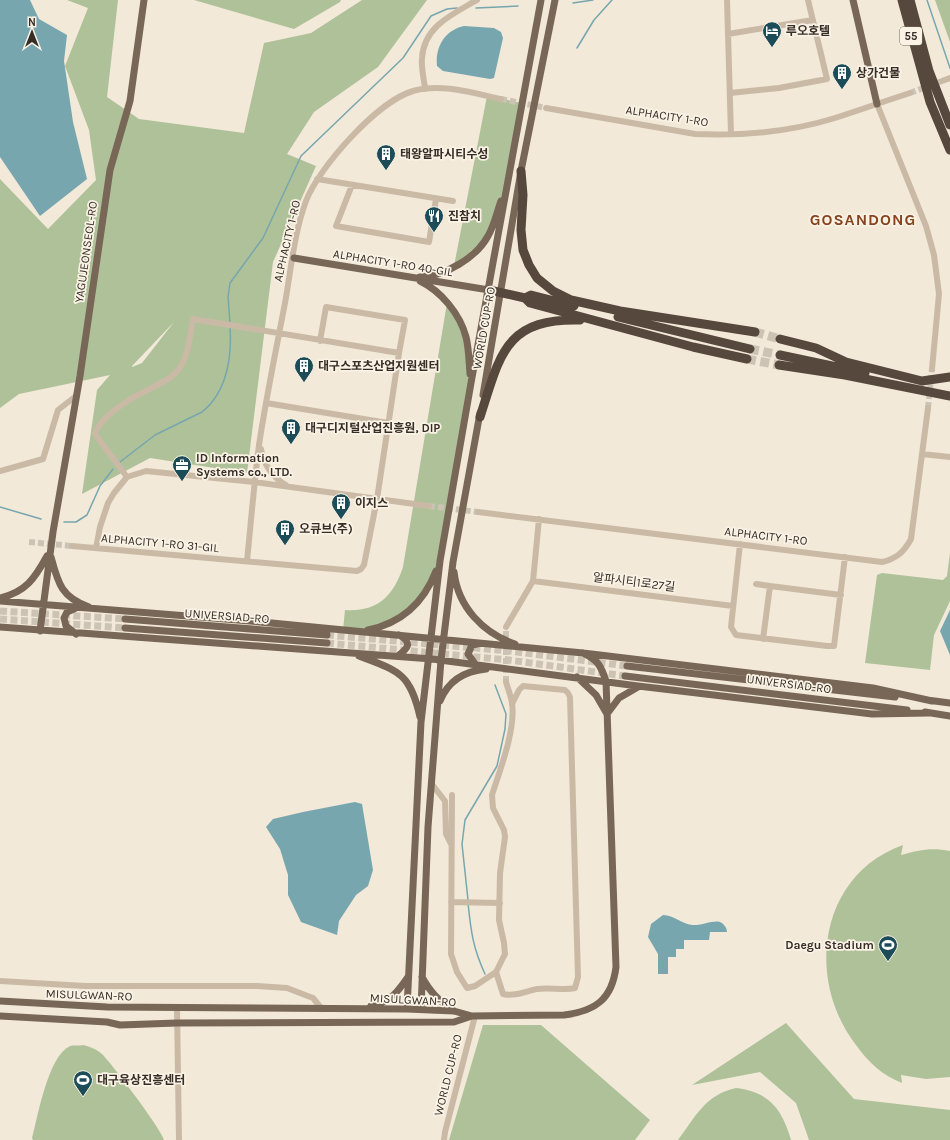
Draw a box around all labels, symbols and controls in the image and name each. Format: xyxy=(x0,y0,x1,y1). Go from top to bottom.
north arrow xyxy=(12,12,52,52)
text: N xyxy=(28,16,36,29)
hotel icon: 루오호텔 xyxy=(761,20,783,48)
place label: 루오호텔 xyxy=(786,24,830,38)
road number: 55 xyxy=(900,27,922,45)
building icon: 상가건물 xyxy=(831,62,853,90)
place label: 상가건물 xyxy=(856,66,900,80)
street label: ALPHACITY 1-RO xyxy=(625,103,710,129)
building icon: 태왕알파시티수성 xyxy=(375,143,397,171)
place label: 태왕알파시티수성 xyxy=(400,147,488,161)
street label: ALPHACITY 1-RO xyxy=(271,199,303,283)
street label: YAGUJEONSEOL-RO xyxy=(72,200,100,304)
restaurant icon: 진참치 xyxy=(423,205,445,233)
place label: 진참치 xyxy=(448,209,481,223)
district label: GOSANDONG xyxy=(810,210,916,229)
street label: ALPHACITY 1-RO 40-GIL xyxy=(332,247,454,279)
street label: WORLD CUP-RO xyxy=(470,286,498,370)
building icon: 대구스포츠산업지원센터 xyxy=(293,355,315,383)
place label: 대구스포츠산업지원센터 xyxy=(318,359,439,373)
building icon: 대구디지털산업진흥원, DIP xyxy=(280,417,302,445)
place label: 대구디지털산업진흥원, DIP xyxy=(305,421,440,435)
place label: ID Information Systems co., LTD. xyxy=(196,451,292,479)
office icon: ID Information Systems co., LTD. xyxy=(171,454,193,482)
building icon: 이지스 xyxy=(330,492,352,520)
place label: 이지스 xyxy=(355,496,388,510)
building icon: 오큐브(주) xyxy=(274,518,296,546)
place label: 오큐브(주) xyxy=(299,522,353,536)
street label: ALPHACITY 1-RO xyxy=(724,524,809,548)
street label: ALPHACITY 1-RO 31-GIL xyxy=(100,531,220,555)
street label: 알파시티1로27길 xyxy=(592,570,676,594)
street label: UNIVERSIAD-RO xyxy=(184,606,270,626)
street label: UNIVERSIAD-RO xyxy=(746,672,832,696)
sports icon: Daegu Stadium xyxy=(877,934,899,962)
place label: Daegu Stadium xyxy=(785,938,874,952)
street label: MISULGWAN-RO xyxy=(45,986,133,1004)
street label: MISULGWAN-RO xyxy=(369,991,457,1009)
street label: WORLD CUP-RO xyxy=(431,1033,465,1117)
sports icon: 대구육상진흥센터 xyxy=(72,1069,94,1097)
place label: 대구육상진흥센터 xyxy=(97,1073,185,1087)

